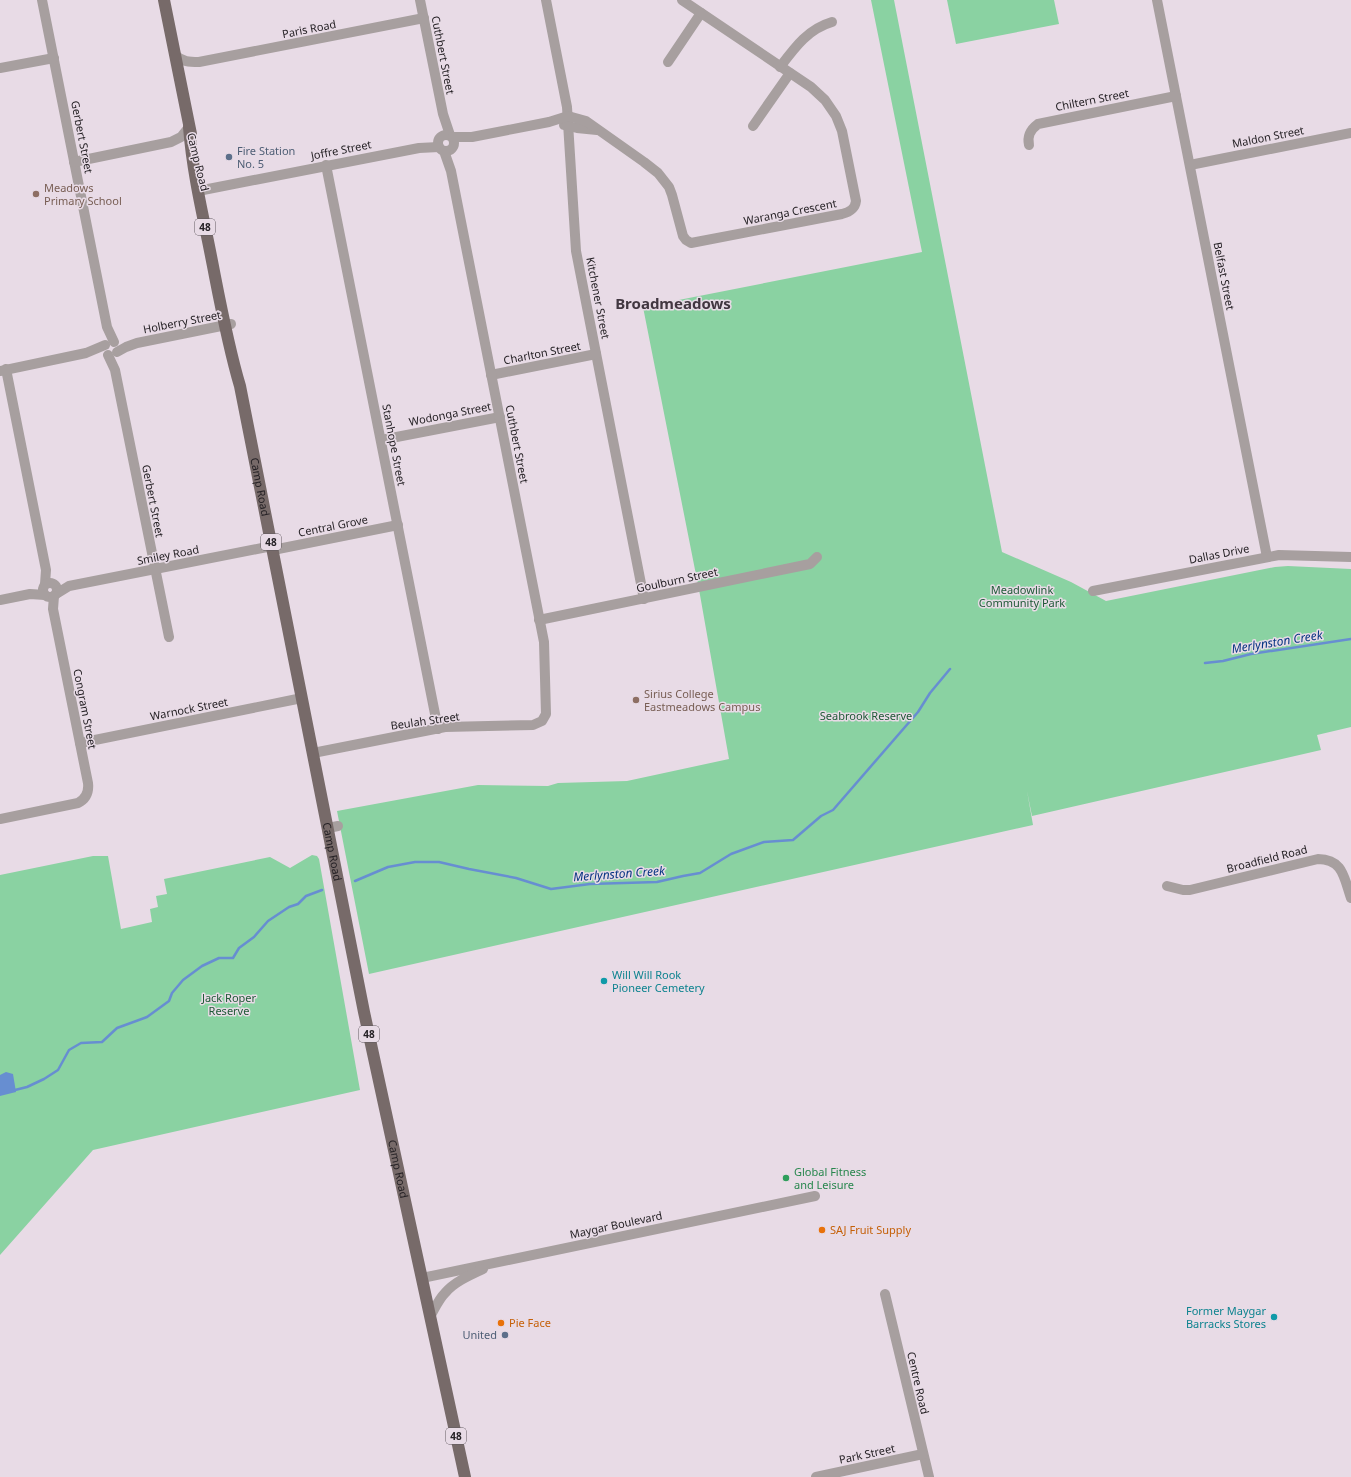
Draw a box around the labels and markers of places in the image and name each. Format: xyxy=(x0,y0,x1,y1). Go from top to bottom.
place label: Fire Station No. 5 xyxy=(237,143,295,171)
marker: Fire Station No. 5 xyxy=(224,152,234,162)
place label: Meadows Primary School xyxy=(44,180,122,208)
marker: Meadows Primary School xyxy=(31,189,41,199)
place label: Sirius College Eastmeadows Campus xyxy=(644,686,760,714)
marker: Sirius College Eastmeadows Campus xyxy=(631,695,641,705)
place label: Will Will Rook Pioneer Cemetery xyxy=(612,967,705,995)
marker: Will Will Rook Pioneer Cemetery xyxy=(599,976,609,986)
place label: Global Fitness and Leisure xyxy=(794,1164,866,1192)
marker: Global Fitness and Leisure xyxy=(781,1173,791,1183)
place label: SAJ Fruit Supply xyxy=(830,1222,911,1237)
marker: SAJ Fruit Supply xyxy=(817,1225,827,1235)
place label: Former Maygar Barracks Stores xyxy=(1186,1303,1266,1331)
marker: Former Maygar Barracks Stores xyxy=(1269,1312,1279,1322)
place label: Pie Face xyxy=(509,1315,551,1330)
marker: Pie Face xyxy=(496,1318,506,1328)
place label: United xyxy=(462,1327,497,1342)
marker: United xyxy=(500,1330,510,1340)

